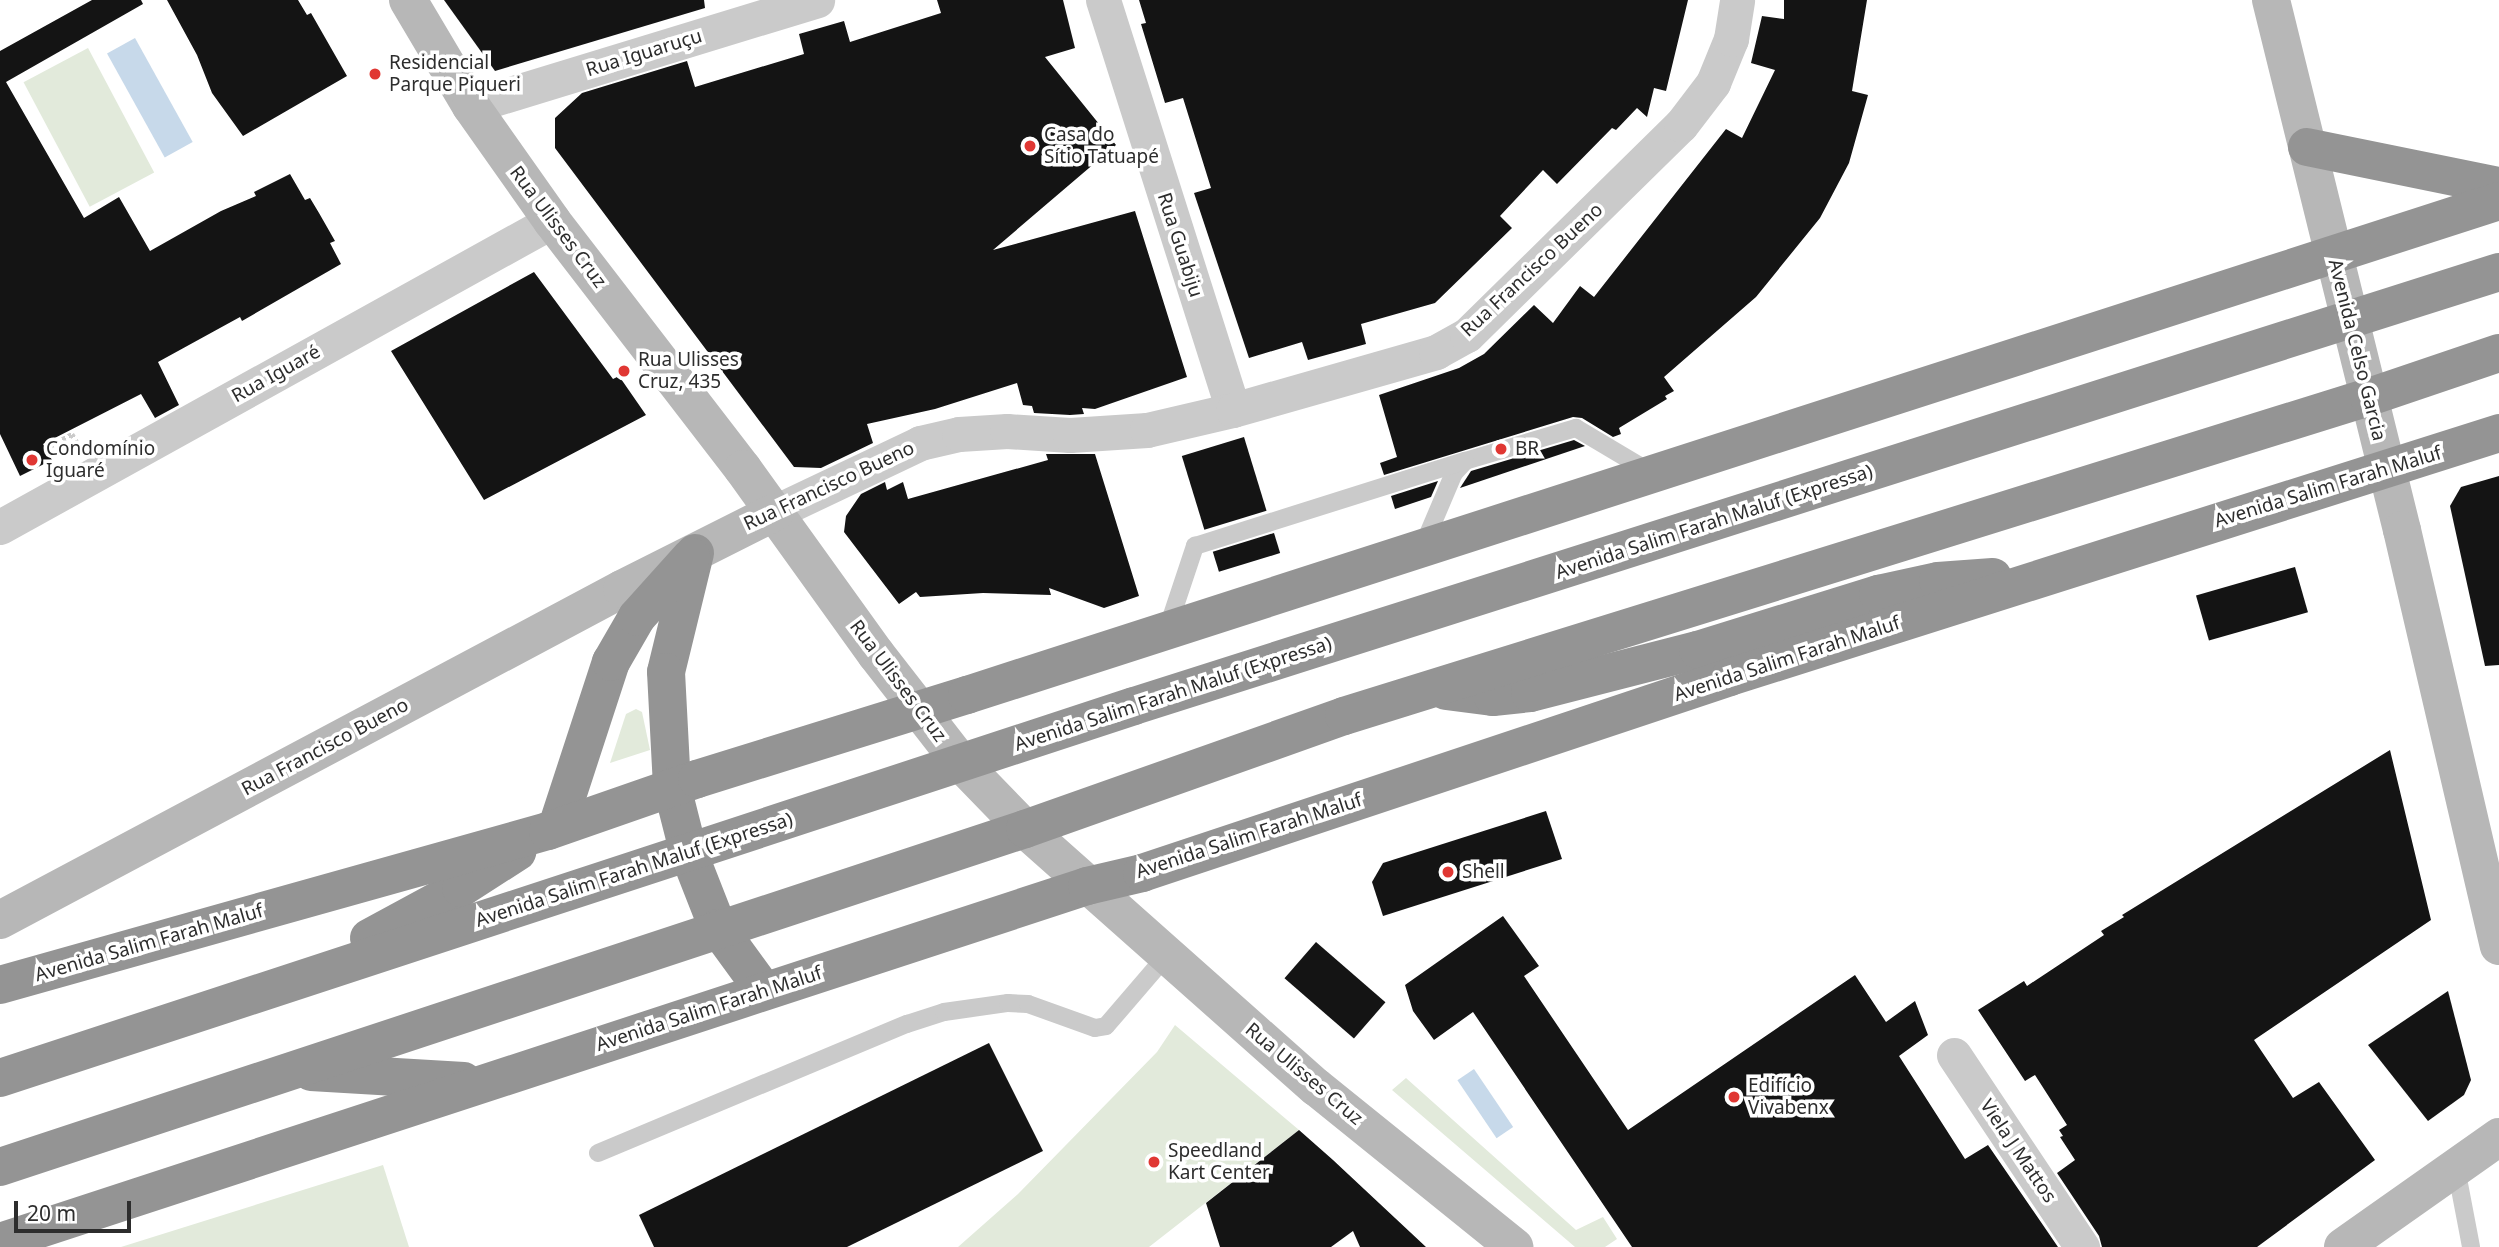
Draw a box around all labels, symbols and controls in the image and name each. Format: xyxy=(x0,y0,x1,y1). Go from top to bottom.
street label: Rua Iguaruçu xyxy=(583,25,705,81)
place label: Residencial Parque Piqueri xyxy=(389,52,521,96)
marker: Residencial Parque Piqueri xyxy=(367,66,383,82)
place label: Casa do Sítio Tatuapé xyxy=(1044,124,1159,168)
marker: Casa do Sítio Tatuapé xyxy=(1022,138,1038,154)
street label: Rua Ulisses Cruz xyxy=(505,162,611,292)
street label: Rua Guabiju xyxy=(1152,190,1208,300)
street label: Rua Francisco Bueno xyxy=(1456,198,1608,342)
street label: Avenida Celso Garcia xyxy=(2323,257,2391,443)
street label: Rua Iguaré xyxy=(228,340,324,408)
place label: Rua Ulisses Cruz, 435 xyxy=(638,349,739,393)
marker: Rua Ulisses Cruz, 435 xyxy=(616,363,632,379)
street label: Rua Francisco Bueno xyxy=(740,436,918,536)
place label: Condomínio Iguaré xyxy=(46,438,155,482)
place label: BR xyxy=(1515,438,1539,460)
marker: BR xyxy=(1493,441,1509,457)
street label: Avenida Salim Farah Maluf xyxy=(2212,442,2444,532)
marker: Condomínio Iguaré xyxy=(24,452,40,468)
street label: Avenida Salim Farah Maluf (Expressa) xyxy=(1553,460,1875,584)
street label: Avenida Salim Farah Maluf xyxy=(1671,612,1903,706)
street label: Rua Ulisses Cruz xyxy=(845,616,951,746)
street label: Avenida Salim Farah Maluf (Expressa) xyxy=(1012,632,1334,756)
street label: Rua Francisco Bueno xyxy=(238,693,412,801)
street label: Avenida Salim Farah Maluf xyxy=(1133,789,1365,883)
street label: Avenida Salim Farah Maluf (Expressa) xyxy=(473,808,795,932)
place label: Shell xyxy=(1462,861,1505,883)
marker: Shell xyxy=(1440,864,1456,880)
street label: Avenida Salim Farah Maluf xyxy=(32,899,266,987)
street label: Avenida Salim Farah Maluf xyxy=(593,962,825,1056)
street label: Rua Ulisses Cruz xyxy=(1241,1018,1367,1130)
place label: Edifício Vivabenx xyxy=(1748,1075,1829,1119)
marker: Edifício Vivabenx xyxy=(1726,1089,1742,1105)
street label: Viela J Mattos xyxy=(1975,1095,2061,1207)
place label: Speedland Kart Center xyxy=(1168,1140,1270,1184)
marker: Speedland Kart Center xyxy=(1146,1154,1162,1170)
scale bar xyxy=(18,1188,135,1232)
text: 20 m xyxy=(27,1199,76,1227)

